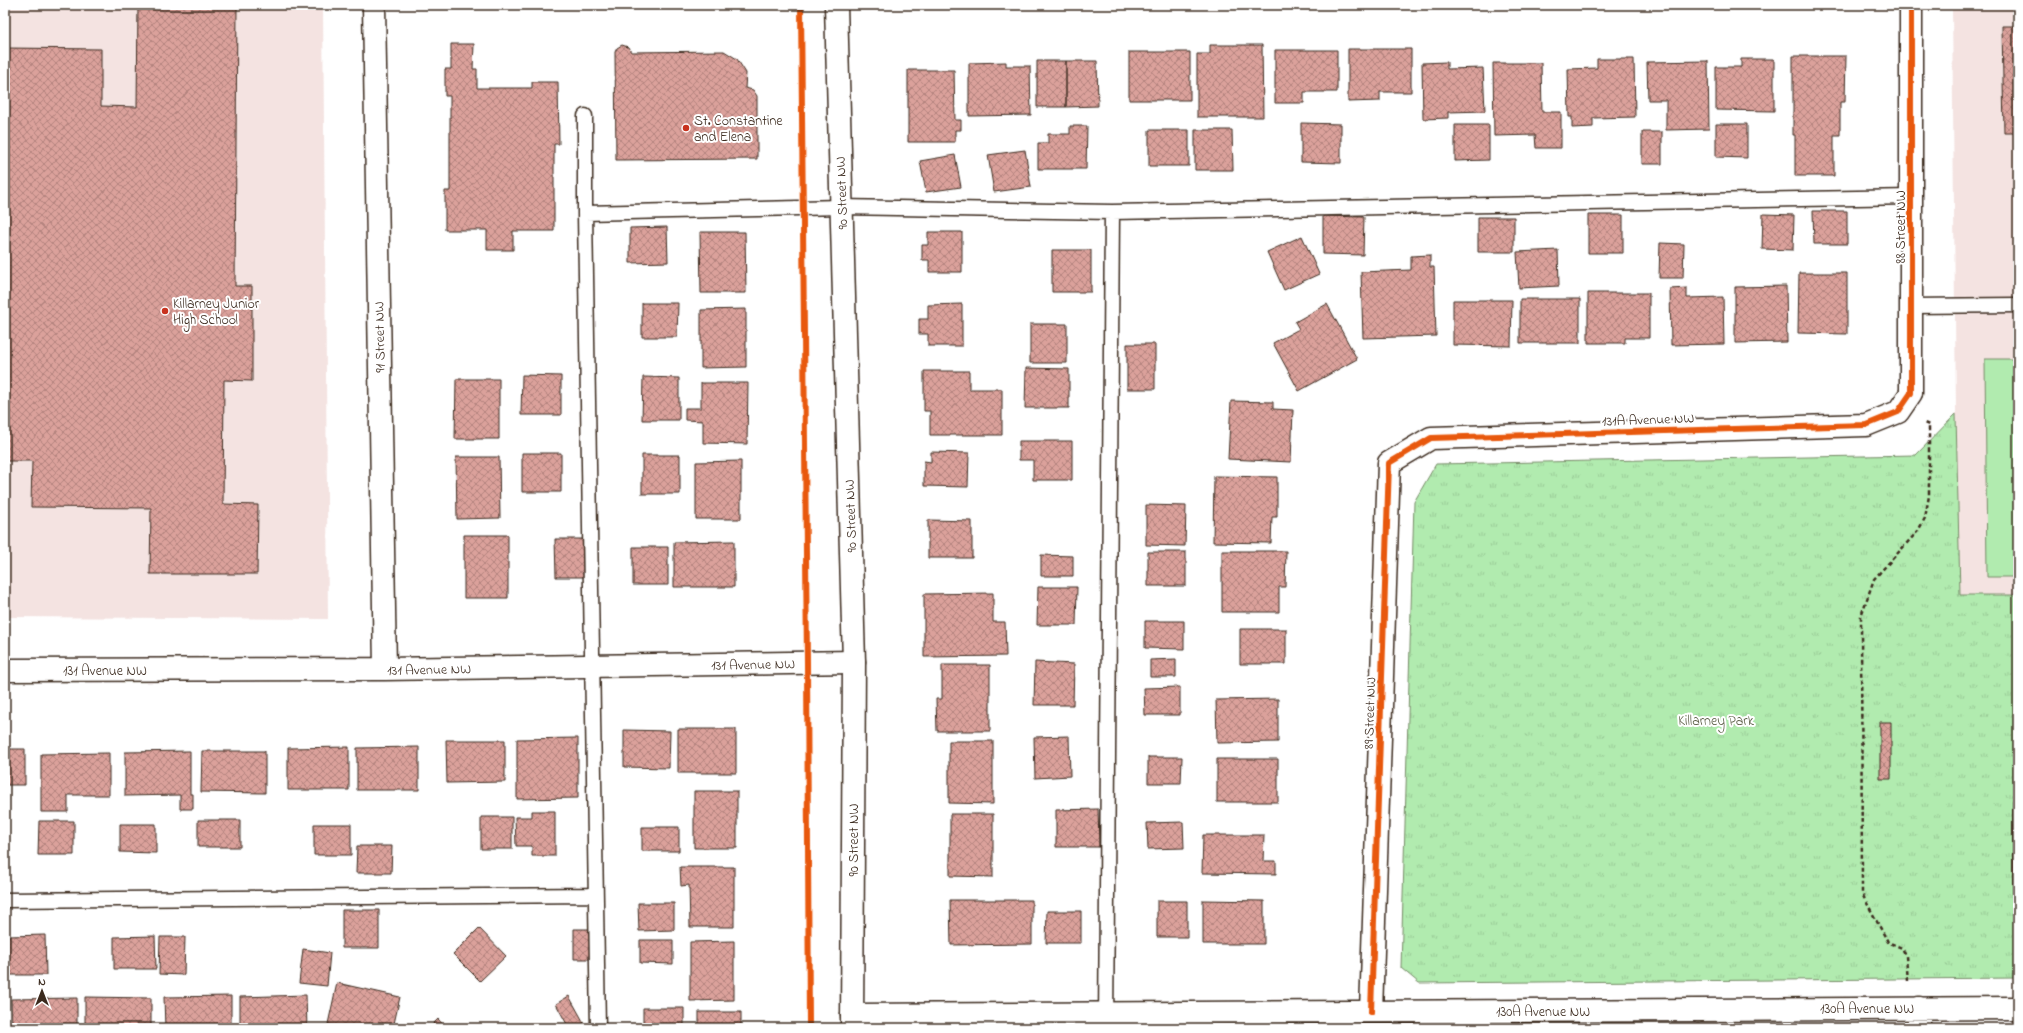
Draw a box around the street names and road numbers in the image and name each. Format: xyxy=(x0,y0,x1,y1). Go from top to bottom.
street label: 90 Street NW xyxy=(831,156,854,230)
street label: 88 Street NW xyxy=(1891,190,1912,264)
street label: 91 Street NW xyxy=(369,301,392,373)
street label: 131A Avenue NW xyxy=(1601,408,1695,433)
street label: 90 Street NW xyxy=(840,479,863,553)
street label: 131 Avenue NW xyxy=(711,654,795,677)
street label: 131 Avenue NW xyxy=(387,659,471,682)
street label: 131 Avenue NW xyxy=(63,661,147,682)
street label: 89 Street NW xyxy=(1359,677,1382,749)
street label: 90 Street NW xyxy=(844,803,865,876)
street label: 130A Avenue NW xyxy=(1820,999,1914,1020)
street label: 130A Avenue NW xyxy=(1496,1002,1590,1023)

